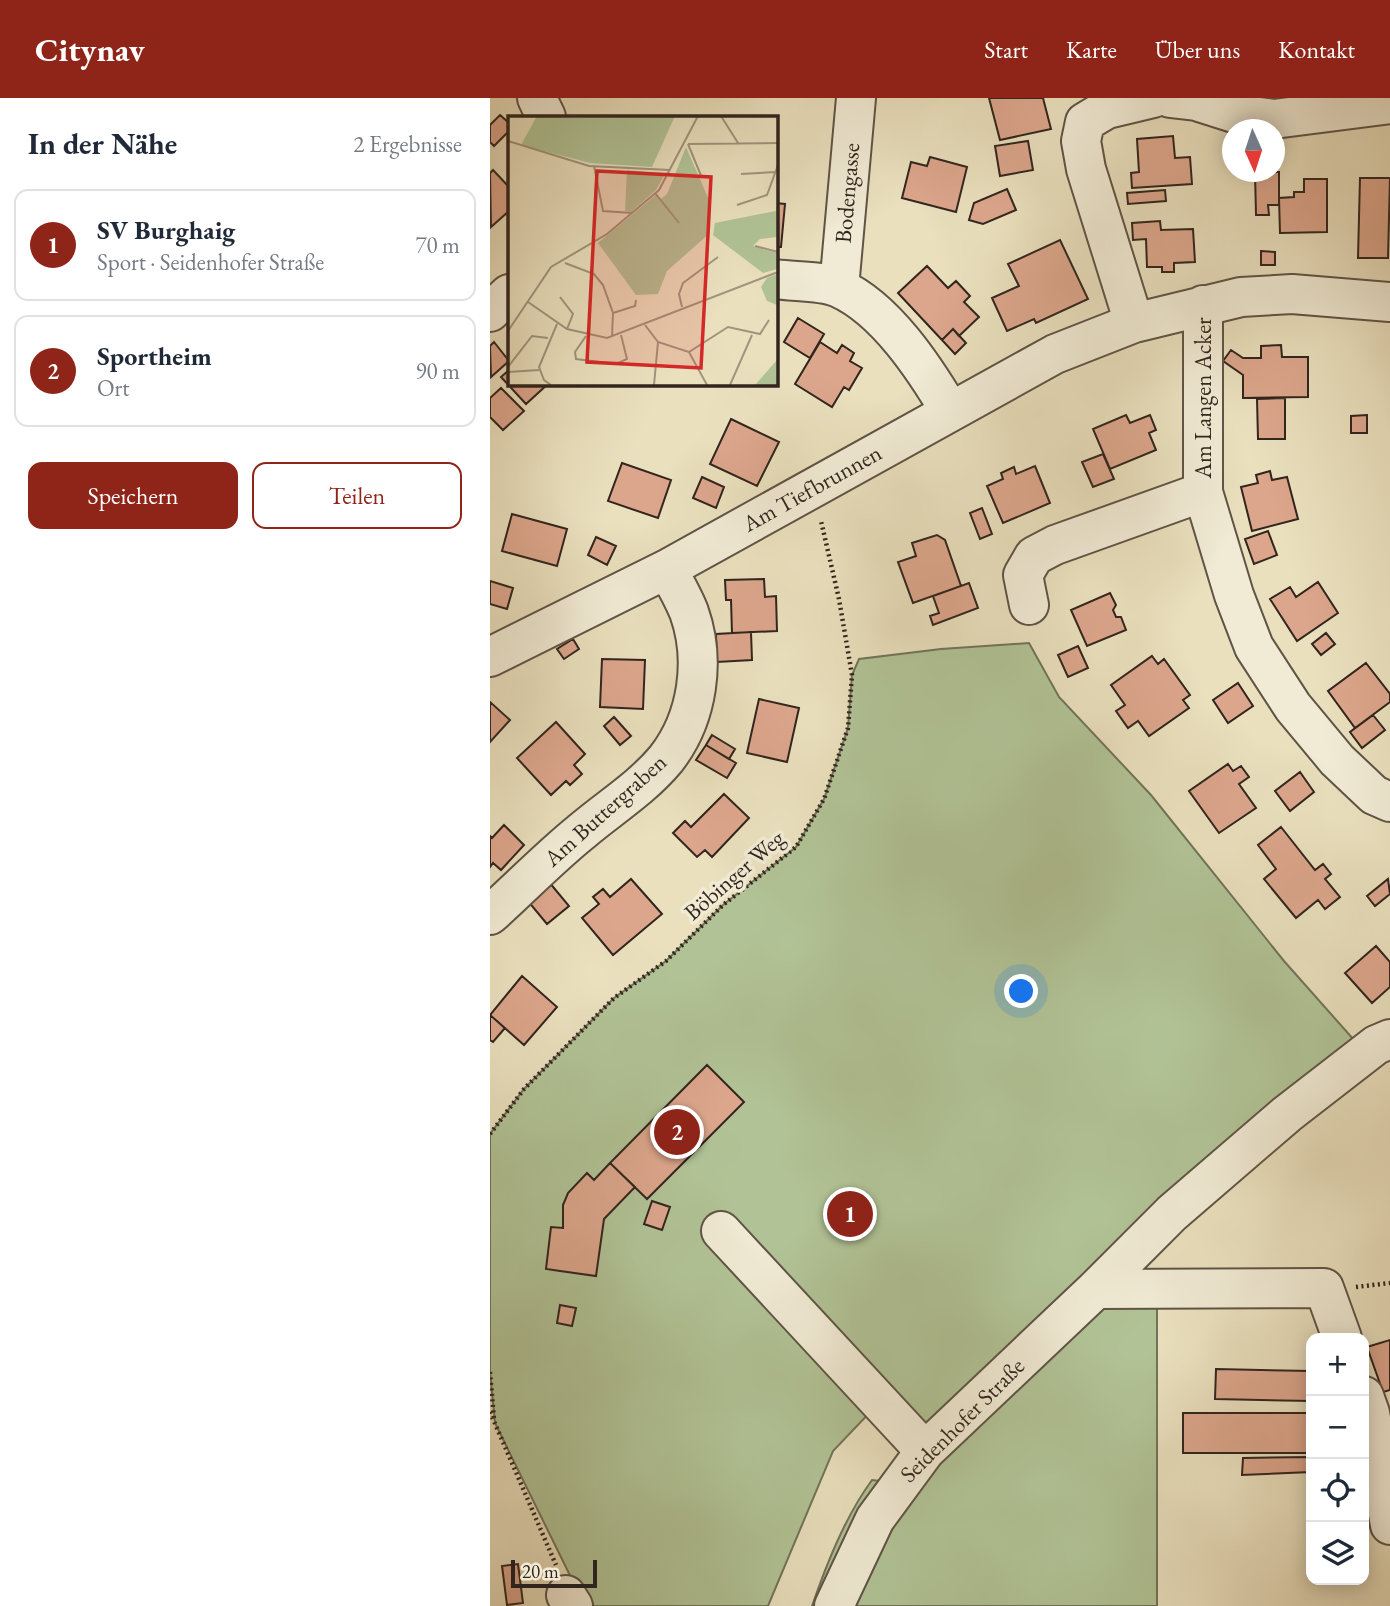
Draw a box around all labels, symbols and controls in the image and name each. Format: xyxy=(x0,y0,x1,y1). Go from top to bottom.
text: Citynav xyxy=(35,28,145,71)
text: Start xyxy=(984,34,1028,65)
text: Karte xyxy=(1066,34,1117,65)
text: Über uns xyxy=(1155,34,1240,65)
text: Kontakt xyxy=(1278,34,1355,65)
inset map xyxy=(508,116,777,385)
north arrow xyxy=(1222,119,1285,182)
text: In der Nähe xyxy=(28,124,177,163)
text: 2 Ergebnisse xyxy=(353,129,462,159)
street label: Bodengasse xyxy=(828,142,866,244)
text: SV Burghaig xyxy=(97,213,235,247)
text: 1 xyxy=(47,230,59,260)
text: 70 m xyxy=(415,230,460,260)
text: Sport · Seidenhofer Straße xyxy=(97,247,324,277)
street label: Am Langen Acker xyxy=(1188,317,1218,480)
text: Sportheim xyxy=(97,339,212,373)
text: 2 xyxy=(47,356,59,386)
text: 90 m xyxy=(415,356,460,386)
text: Ort xyxy=(97,373,129,403)
street label: Am Tiefbrunnen xyxy=(736,437,887,539)
button: Speichern xyxy=(28,462,238,529)
button: Teilen xyxy=(252,462,462,529)
street label: Am Buttergraben xyxy=(537,747,673,874)
street label: Böbinger Weg xyxy=(678,823,791,927)
your location xyxy=(1004,974,1038,1008)
pin: 2 xyxy=(654,1106,700,1158)
pin: 1 xyxy=(827,1188,873,1240)
map controls xyxy=(1306,1333,1369,1585)
button: + xyxy=(1306,1333,1369,1396)
street label: Seidenhofer Straße xyxy=(893,1351,1031,1489)
button: − xyxy=(1306,1396,1369,1459)
button: locate xyxy=(1306,1459,1369,1522)
button: layers xyxy=(1306,1522,1369,1585)
scale bar xyxy=(511,1557,597,1589)
text: 20 m xyxy=(522,1559,559,1584)

